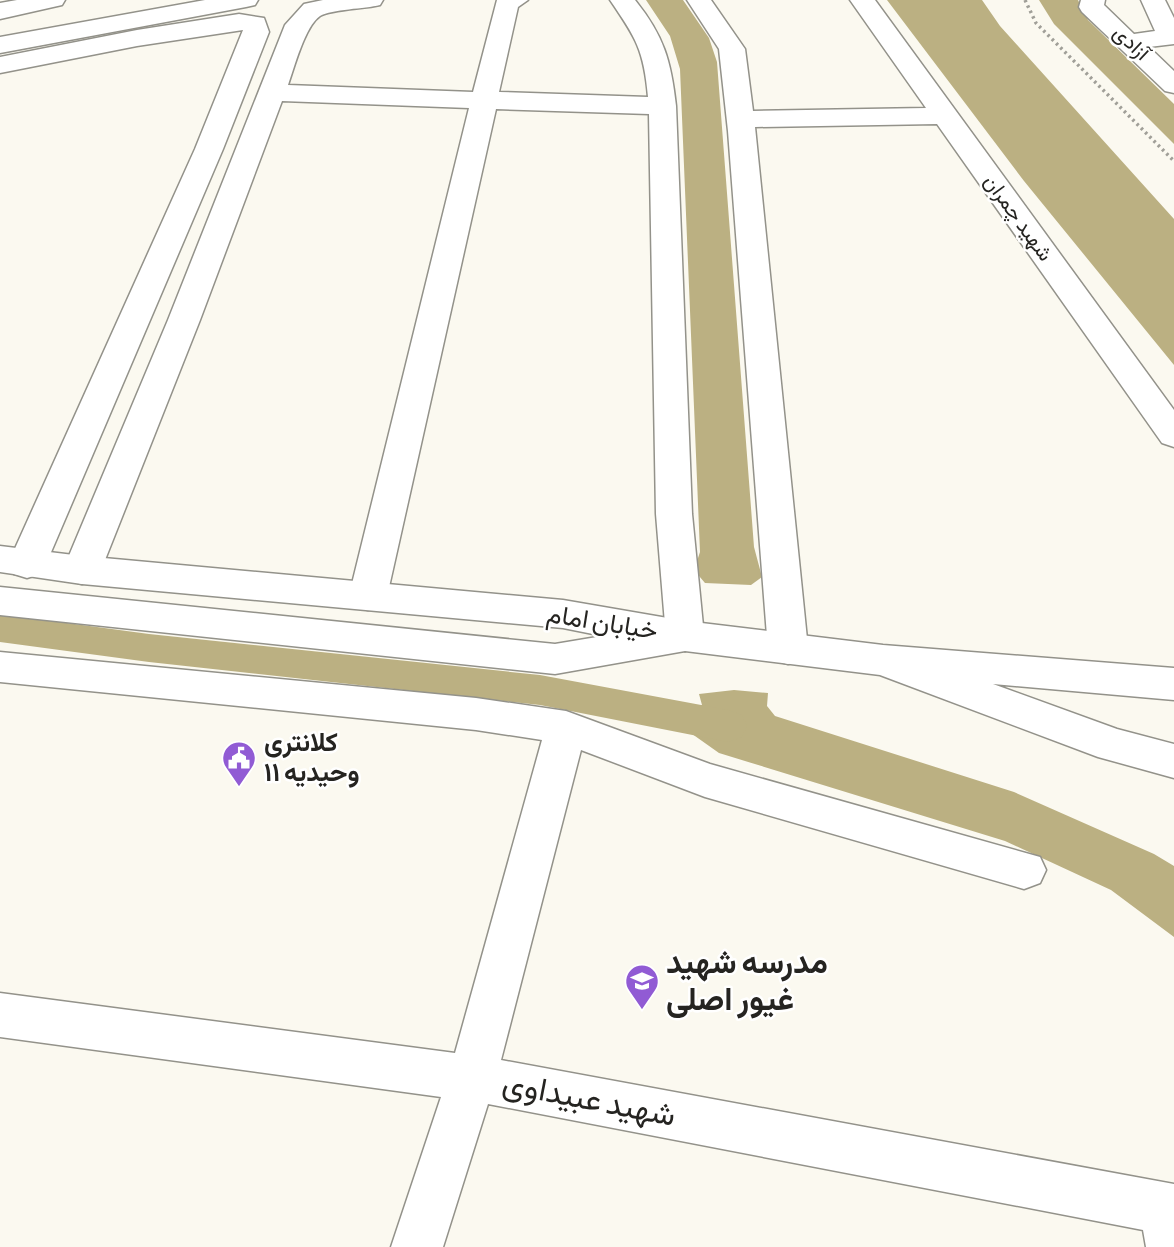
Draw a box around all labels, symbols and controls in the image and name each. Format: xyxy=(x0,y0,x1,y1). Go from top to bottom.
street label: آزادی xyxy=(1108,20,1156,67)
street label: شهید چمران xyxy=(977,170,1058,267)
street label: خیابان امام xyxy=(544,599,660,647)
place label: کلانتری ۱۱ وحیدیه xyxy=(264,728,360,789)
public building icon: کلانتری ۱۱ وحیدیه xyxy=(220,739,258,788)
place label: مدرسه شهید غیور اصلی xyxy=(666,944,828,1020)
school or university icon: مدرسه شهید غیور اصلی xyxy=(623,962,661,1011)
street label: شهید عبیداوی xyxy=(499,1064,679,1136)

